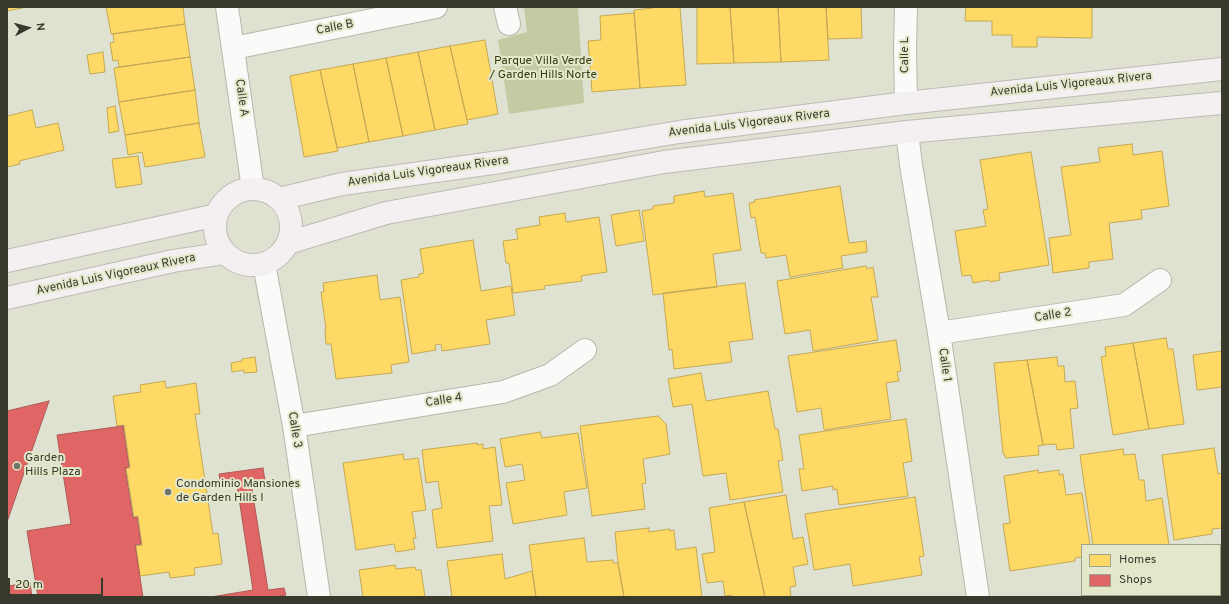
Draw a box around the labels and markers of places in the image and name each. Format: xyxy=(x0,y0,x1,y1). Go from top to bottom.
place label: Garden Hills Plaza xyxy=(25,452,81,480)
marker: Garden Hills Plaza xyxy=(12,461,22,471)
place label: Condominio Mansiones de Garden Hills I xyxy=(176,478,300,506)
marker: Condominio Mansiones de Garden Hills I xyxy=(163,487,173,497)

